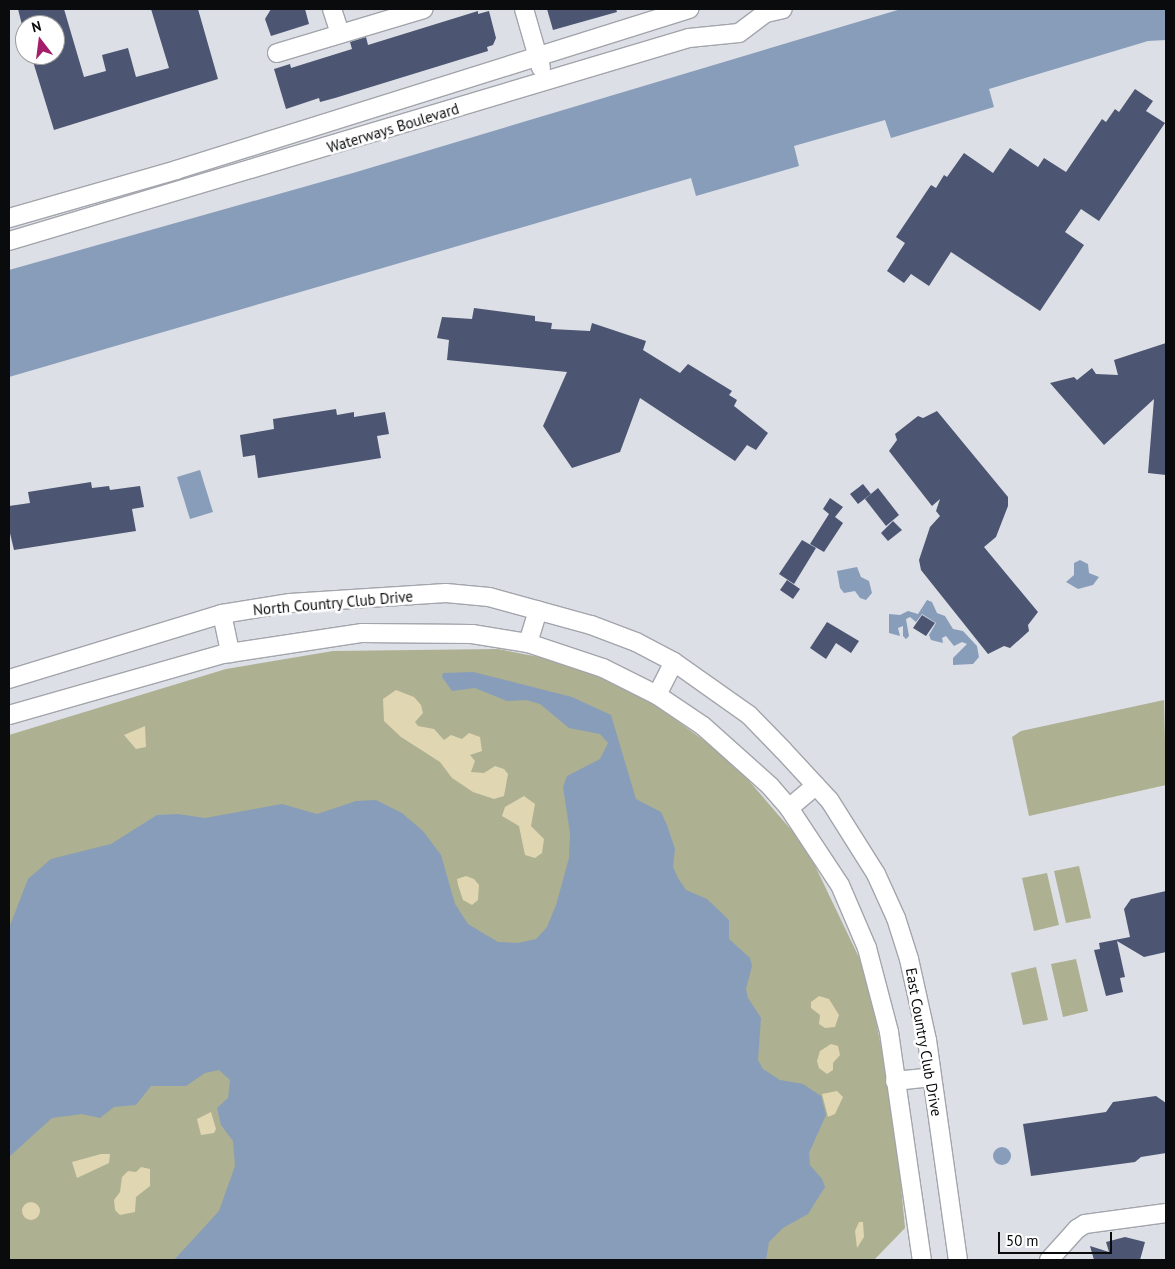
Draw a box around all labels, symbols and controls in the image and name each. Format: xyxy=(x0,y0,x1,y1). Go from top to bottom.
north arrow xyxy=(15,15,65,65)
text: N xyxy=(30,17,43,36)
street label: Waterways Boulevard xyxy=(325,99,461,157)
street label: North Country Club Drive xyxy=(252,587,414,619)
street label: East Country Club Drive xyxy=(902,966,946,1118)
scale bar xyxy=(1000,1222,1114,1254)
text: 50 m xyxy=(1006,1231,1039,1250)

